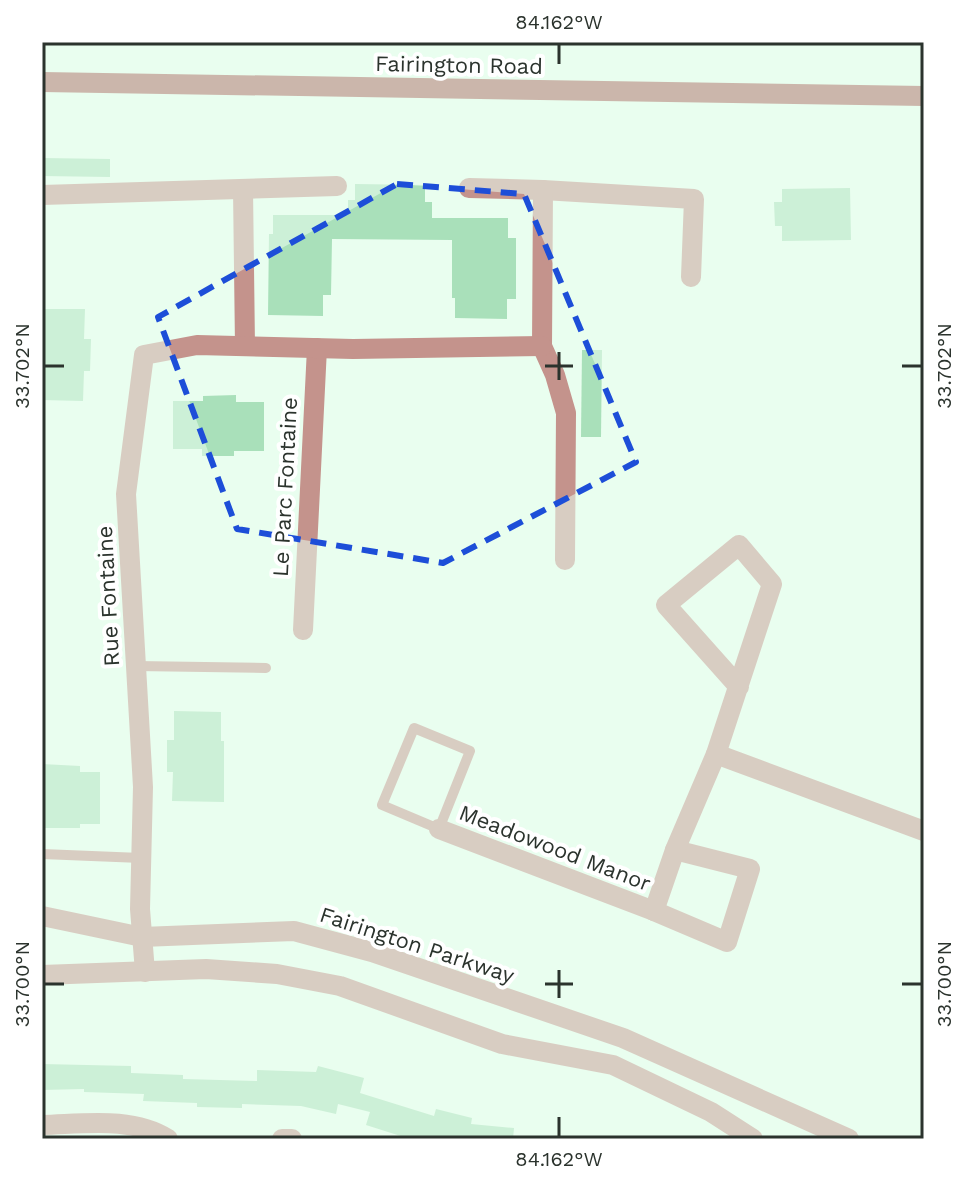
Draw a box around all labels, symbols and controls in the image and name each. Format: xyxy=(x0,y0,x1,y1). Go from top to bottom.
text: 84.162°W xyxy=(515,10,603,34)
street label: Fairington Road xyxy=(375,51,543,79)
text: 33.702°N xyxy=(10,323,34,409)
text: 33.702°N xyxy=(932,323,956,409)
street label: Le Parc Fontaine xyxy=(268,396,302,578)
street label: Rue Fontaine xyxy=(92,525,124,667)
street label: Meadowood Manor xyxy=(456,800,654,896)
street label: Fairington Parkway xyxy=(317,902,518,988)
text: 33.700°N xyxy=(10,941,34,1027)
text: 33.700°N xyxy=(932,941,956,1027)
text: 84.162°W xyxy=(515,1147,603,1171)

